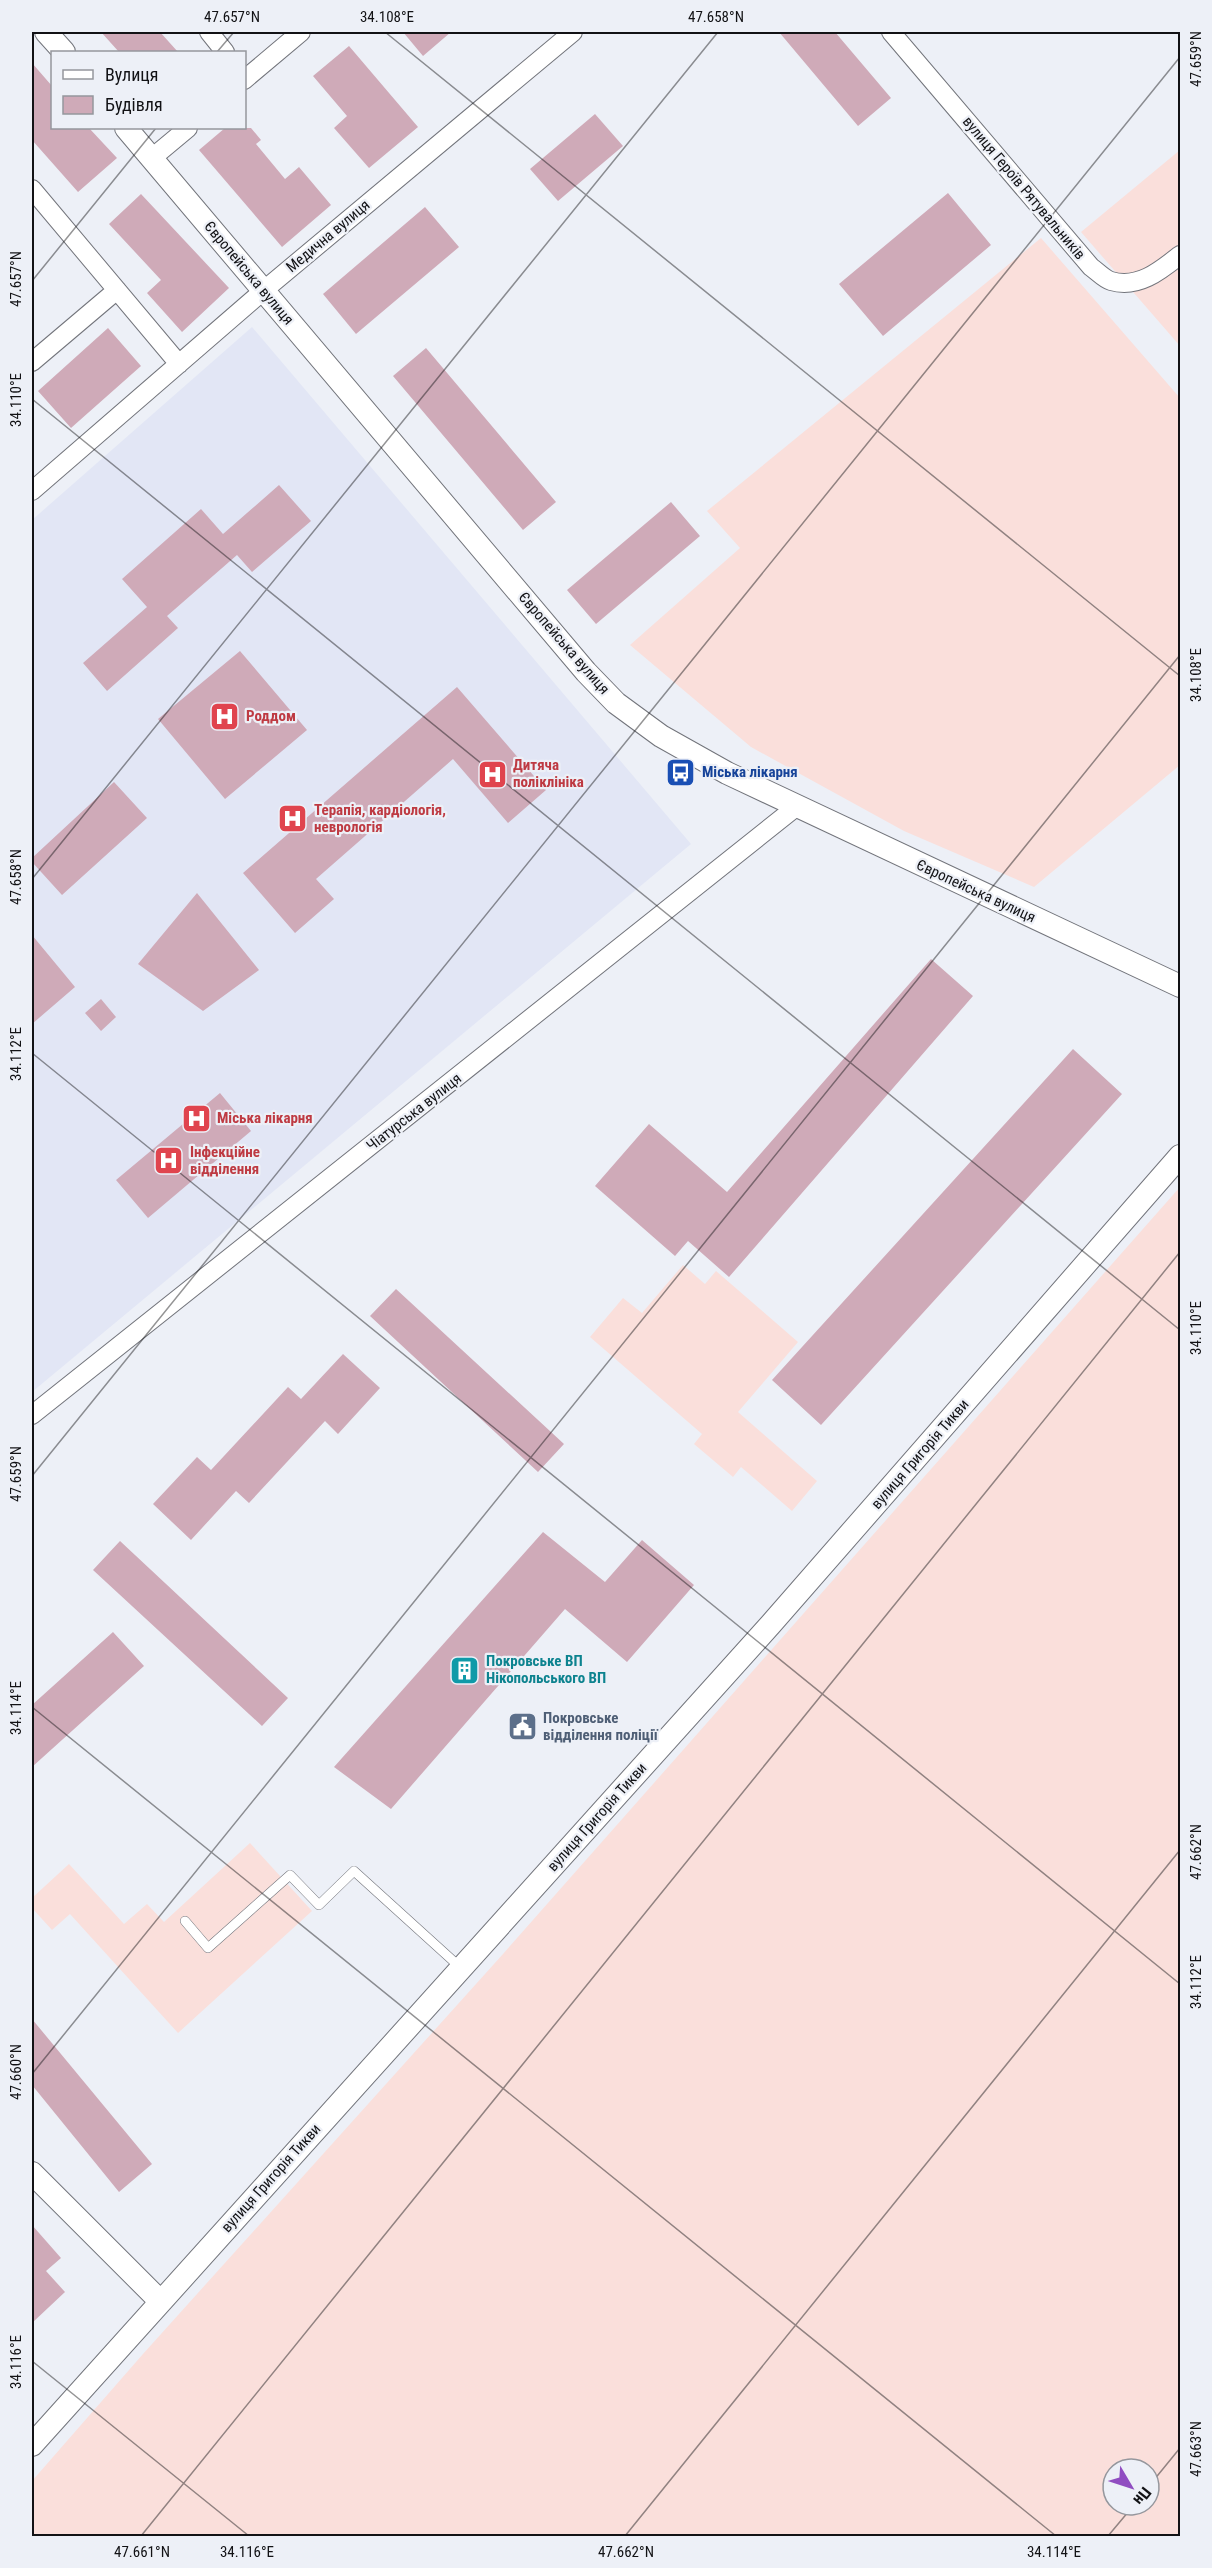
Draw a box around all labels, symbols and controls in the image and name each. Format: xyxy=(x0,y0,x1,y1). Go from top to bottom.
text: 47.657°N xyxy=(204,8,260,26)
text: 34.108°E xyxy=(360,8,414,26)
text: 47.658°N xyxy=(688,8,744,26)
text: 47.659°N xyxy=(1187,31,1205,87)
legend xyxy=(51,51,246,129)
text: Вулиця xyxy=(105,64,159,85)
text: Будівля xyxy=(105,94,163,115)
street label: вулиця Героїв Рятувальників xyxy=(959,113,1089,263)
street label: Медична вулиця xyxy=(283,196,373,276)
street label: Європейська вулиця xyxy=(200,218,298,328)
text: 47.657°N xyxy=(7,251,25,307)
text: 34.110°E xyxy=(7,373,25,427)
street label: Європейська вулиця xyxy=(515,588,613,698)
text: 34.108°E xyxy=(1187,648,1205,702)
hospital icon: Роддом xyxy=(209,700,241,732)
place label: Роддом xyxy=(246,707,296,725)
place label: Дитяча поліклініка xyxy=(513,756,584,791)
bus stop icon: Міська лікарня xyxy=(665,756,697,788)
hospital icon: Дитяча поліклініка xyxy=(476,758,508,790)
place label: Міська лікарня xyxy=(702,763,798,781)
place label: Терапія, кардіологія, неврологія xyxy=(314,801,446,836)
hospital icon: Терапія, кардіологія, неврологія xyxy=(277,803,309,835)
text: 47.658°N xyxy=(7,849,25,905)
street label: Європейська вулиця xyxy=(914,855,1038,927)
text: 34.112°E xyxy=(7,1027,25,1081)
street label: Чіатурська вулиця xyxy=(363,1069,465,1155)
hospital icon: Мiська лiкарня xyxy=(180,1102,212,1134)
place label: Мiська лiкарня xyxy=(217,1109,313,1127)
place label: Інфекційне відділення xyxy=(190,1143,260,1178)
hospital icon: Інфекційне відділення xyxy=(153,1145,185,1177)
text: 34.110°E xyxy=(1187,1301,1205,1355)
street label: вулиця Григорія Тикви xyxy=(867,1395,973,1513)
text: 47.659°N xyxy=(7,1446,25,1502)
place label: Покровське ВП Нікопольського ВП xyxy=(486,1652,606,1687)
building icon: Покровське ВП Нікопольського ВП xyxy=(449,1654,481,1686)
text: 34.114°E xyxy=(7,1681,25,1735)
place label: Покровське відділення поліції xyxy=(543,1709,659,1744)
public building icon: Покровське відділення поліції xyxy=(506,1711,538,1743)
street label: вулиця Григорія Тикви xyxy=(544,1759,650,1875)
text: 47.662°N xyxy=(1187,1824,1205,1880)
text: 34.112°E xyxy=(1187,1955,1205,2009)
text: 47.660°N xyxy=(7,2044,25,2100)
street label: вулиця Григорія Тикви xyxy=(218,2120,324,2236)
text: 34.116°E xyxy=(7,2335,25,2389)
text: 47.663°N xyxy=(1187,2421,1205,2477)
north arrow xyxy=(1101,2457,1161,2517)
text: Пн xyxy=(1129,2483,1155,2509)
text: 47.661°N xyxy=(114,2543,170,2561)
text: 34.116°E xyxy=(220,2543,274,2561)
text: 47.662°N xyxy=(598,2543,654,2561)
text: 34.114°E xyxy=(1027,2543,1081,2561)

